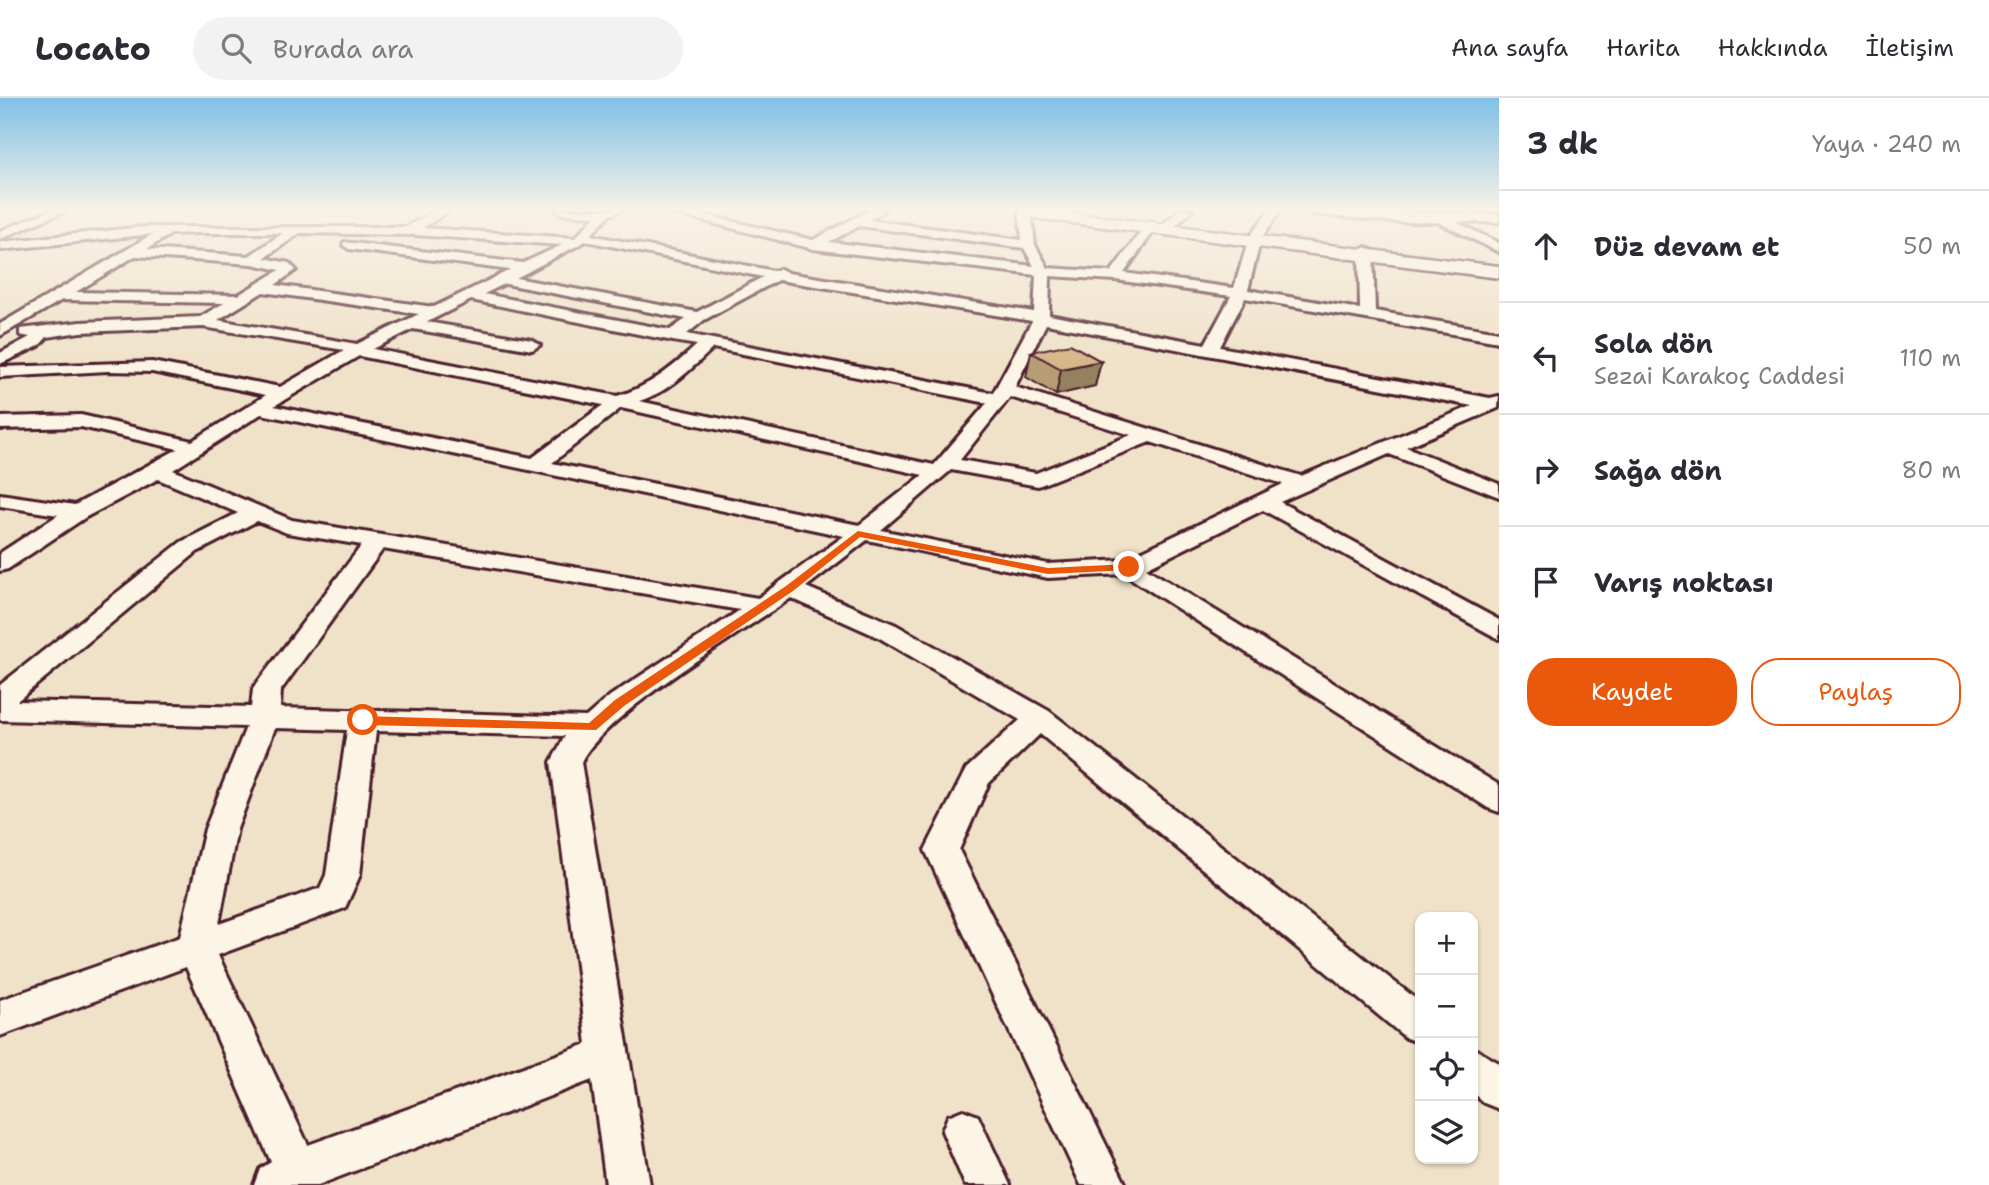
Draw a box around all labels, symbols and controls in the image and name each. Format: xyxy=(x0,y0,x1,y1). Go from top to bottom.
search box xyxy=(193,17,683,80)
text: Locato xyxy=(35,26,151,71)
icon: search xyxy=(217,29,255,67)
text: Burada ara xyxy=(273,31,413,66)
text: Ana sayfa xyxy=(1451,32,1568,64)
text: Harita xyxy=(1606,32,1680,64)
text: Hakkında xyxy=(1718,32,1828,64)
text: İletişim xyxy=(1866,32,1954,64)
text: 3 dk xyxy=(1527,123,1598,164)
text: Yaya · 240 m xyxy=(1812,129,1961,159)
icon: ahead xyxy=(1527,227,1565,265)
text: Düz devam et xyxy=(1594,229,1779,264)
text: 50 m xyxy=(1903,231,1961,261)
text: Sola dön xyxy=(1594,326,1713,361)
icon: left xyxy=(1527,339,1565,377)
text: 110 m xyxy=(1899,343,1961,373)
text: Sezai Karakoç Caddesi xyxy=(1594,361,1845,391)
icon: right xyxy=(1527,451,1565,489)
text: Sağa dön xyxy=(1594,453,1722,488)
text: 80 m xyxy=(1902,455,1961,485)
route end xyxy=(1113,551,1144,582)
icon: arrive xyxy=(1527,563,1565,601)
text: Varış noktası xyxy=(1594,565,1774,600)
button: Kaydet xyxy=(1527,658,1737,726)
button: Paylaş xyxy=(1751,658,1961,726)
route start xyxy=(347,704,378,735)
map controls xyxy=(1415,912,1478,1164)
button: + xyxy=(1415,912,1478,975)
button: − xyxy=(1415,975,1478,1038)
button: locate xyxy=(1415,1038,1478,1101)
button: layers xyxy=(1415,1101,1478,1164)

